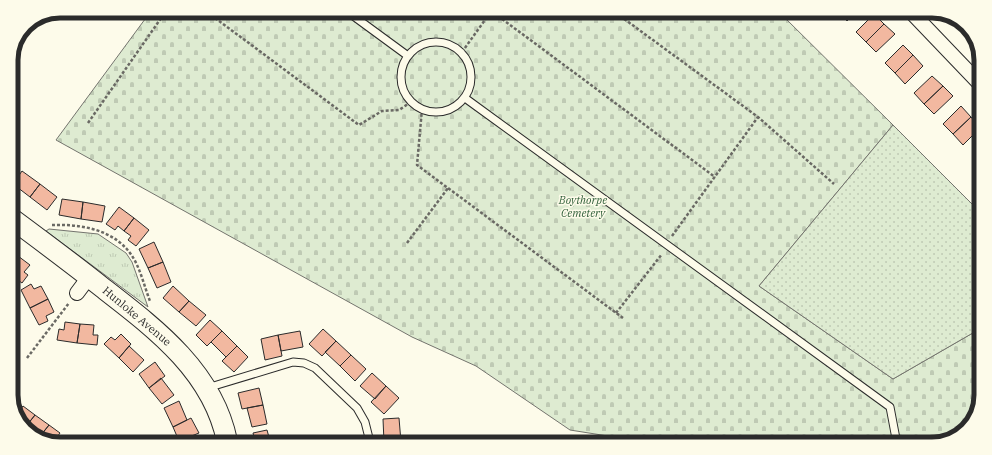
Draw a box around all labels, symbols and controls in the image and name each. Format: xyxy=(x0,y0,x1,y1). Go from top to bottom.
park label: Boythorpe Cemetery xyxy=(558,193,607,220)
street label: Hunloke Avenue xyxy=(100,283,174,349)

